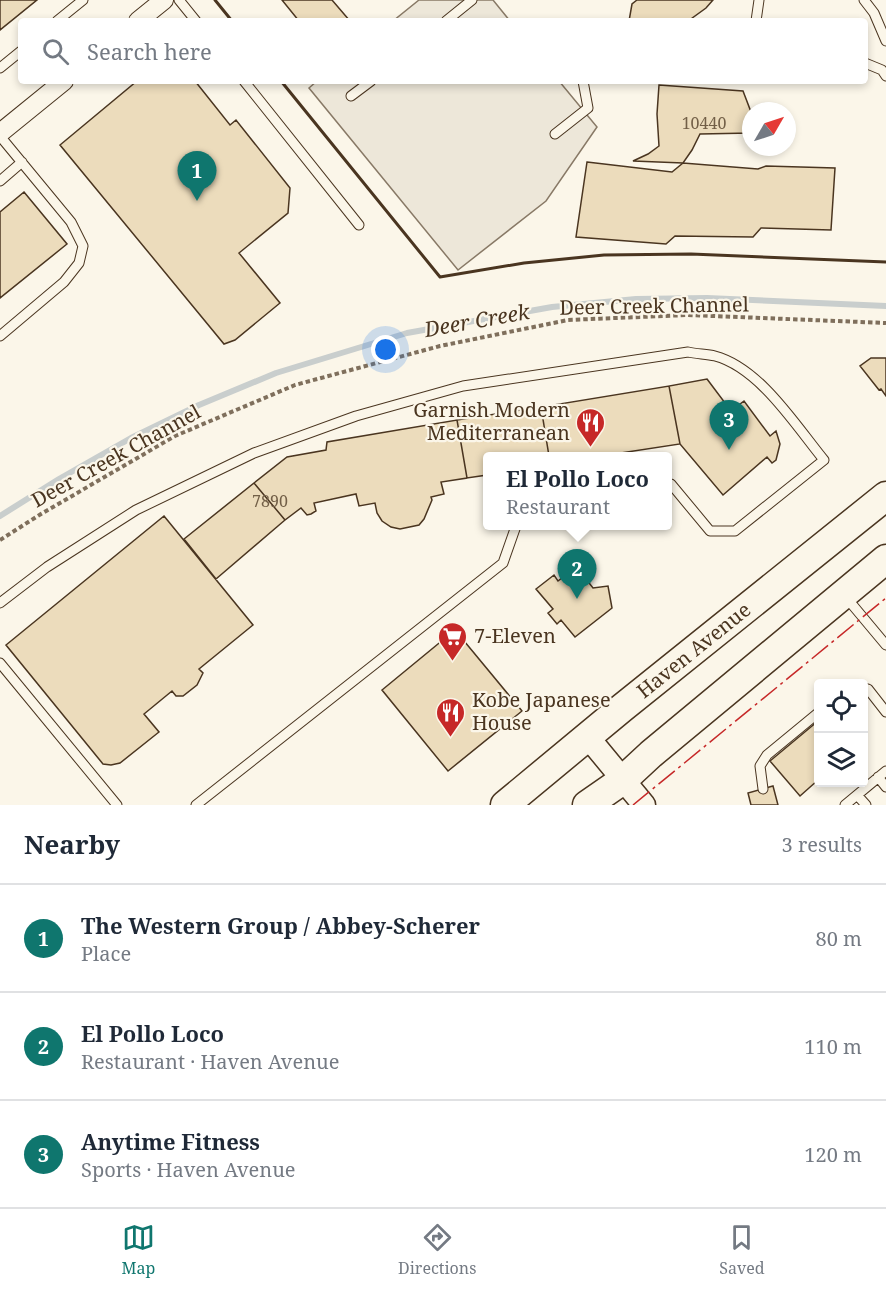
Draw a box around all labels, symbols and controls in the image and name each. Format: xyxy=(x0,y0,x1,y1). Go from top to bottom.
search box xyxy=(18,18,868,84)
icon: search xyxy=(39,35,72,68)
text: Search here xyxy=(87,36,212,66)
north arrow xyxy=(742,102,796,156)
house number: 10440 xyxy=(682,112,726,134)
pin: 1 xyxy=(178,152,216,201)
street label: Deer Creek Channel xyxy=(559,290,749,321)
water label: Deer Creek xyxy=(421,297,533,343)
your location xyxy=(371,335,400,364)
place label: Garnish Modern Mediterranean xyxy=(413,396,570,446)
street label: Deer Creek Channel xyxy=(26,398,205,513)
pin: 3 xyxy=(710,400,748,450)
restaurant icon: Garnish Modern Mediterranean xyxy=(575,406,607,448)
popup xyxy=(483,452,672,530)
text: El Pollo Loco xyxy=(506,463,649,493)
house number: 7890 xyxy=(252,490,288,512)
text: Restaurant xyxy=(506,493,610,520)
pin: 2 xyxy=(558,550,596,599)
street label: Haven Avenue xyxy=(631,596,756,704)
supermarket icon: 7-Eleven xyxy=(437,620,469,662)
place label: 7-Eleven xyxy=(474,622,556,649)
map controls xyxy=(814,679,868,787)
button: locate xyxy=(814,679,868,733)
place label: Kobe Japanese House xyxy=(472,686,611,736)
restaurant icon: Kobe Japanese House xyxy=(435,696,467,738)
button: layers xyxy=(814,733,868,787)
text: Nearby xyxy=(24,826,120,862)
text: 3 results xyxy=(782,831,862,858)
text: The Western Group / Abbey-Scherer xyxy=(81,910,480,940)
text: 1 xyxy=(38,925,49,952)
text: 80 m xyxy=(816,925,862,952)
text: Place xyxy=(81,940,131,967)
text: El Pollo Loco xyxy=(81,1018,224,1048)
text: 2 xyxy=(38,1033,49,1060)
text: 110 m xyxy=(804,1033,862,1060)
text: Restaurant · Haven Avenue xyxy=(81,1048,339,1075)
text: Anytime Fitness xyxy=(81,1126,260,1156)
text: 3 xyxy=(38,1141,49,1168)
text: 120 m xyxy=(804,1141,862,1168)
text: Sports · Haven Avenue xyxy=(81,1156,296,1183)
tab: Map xyxy=(121,1221,155,1279)
tab: Directions xyxy=(398,1221,476,1279)
tab: Saved xyxy=(719,1221,765,1279)

